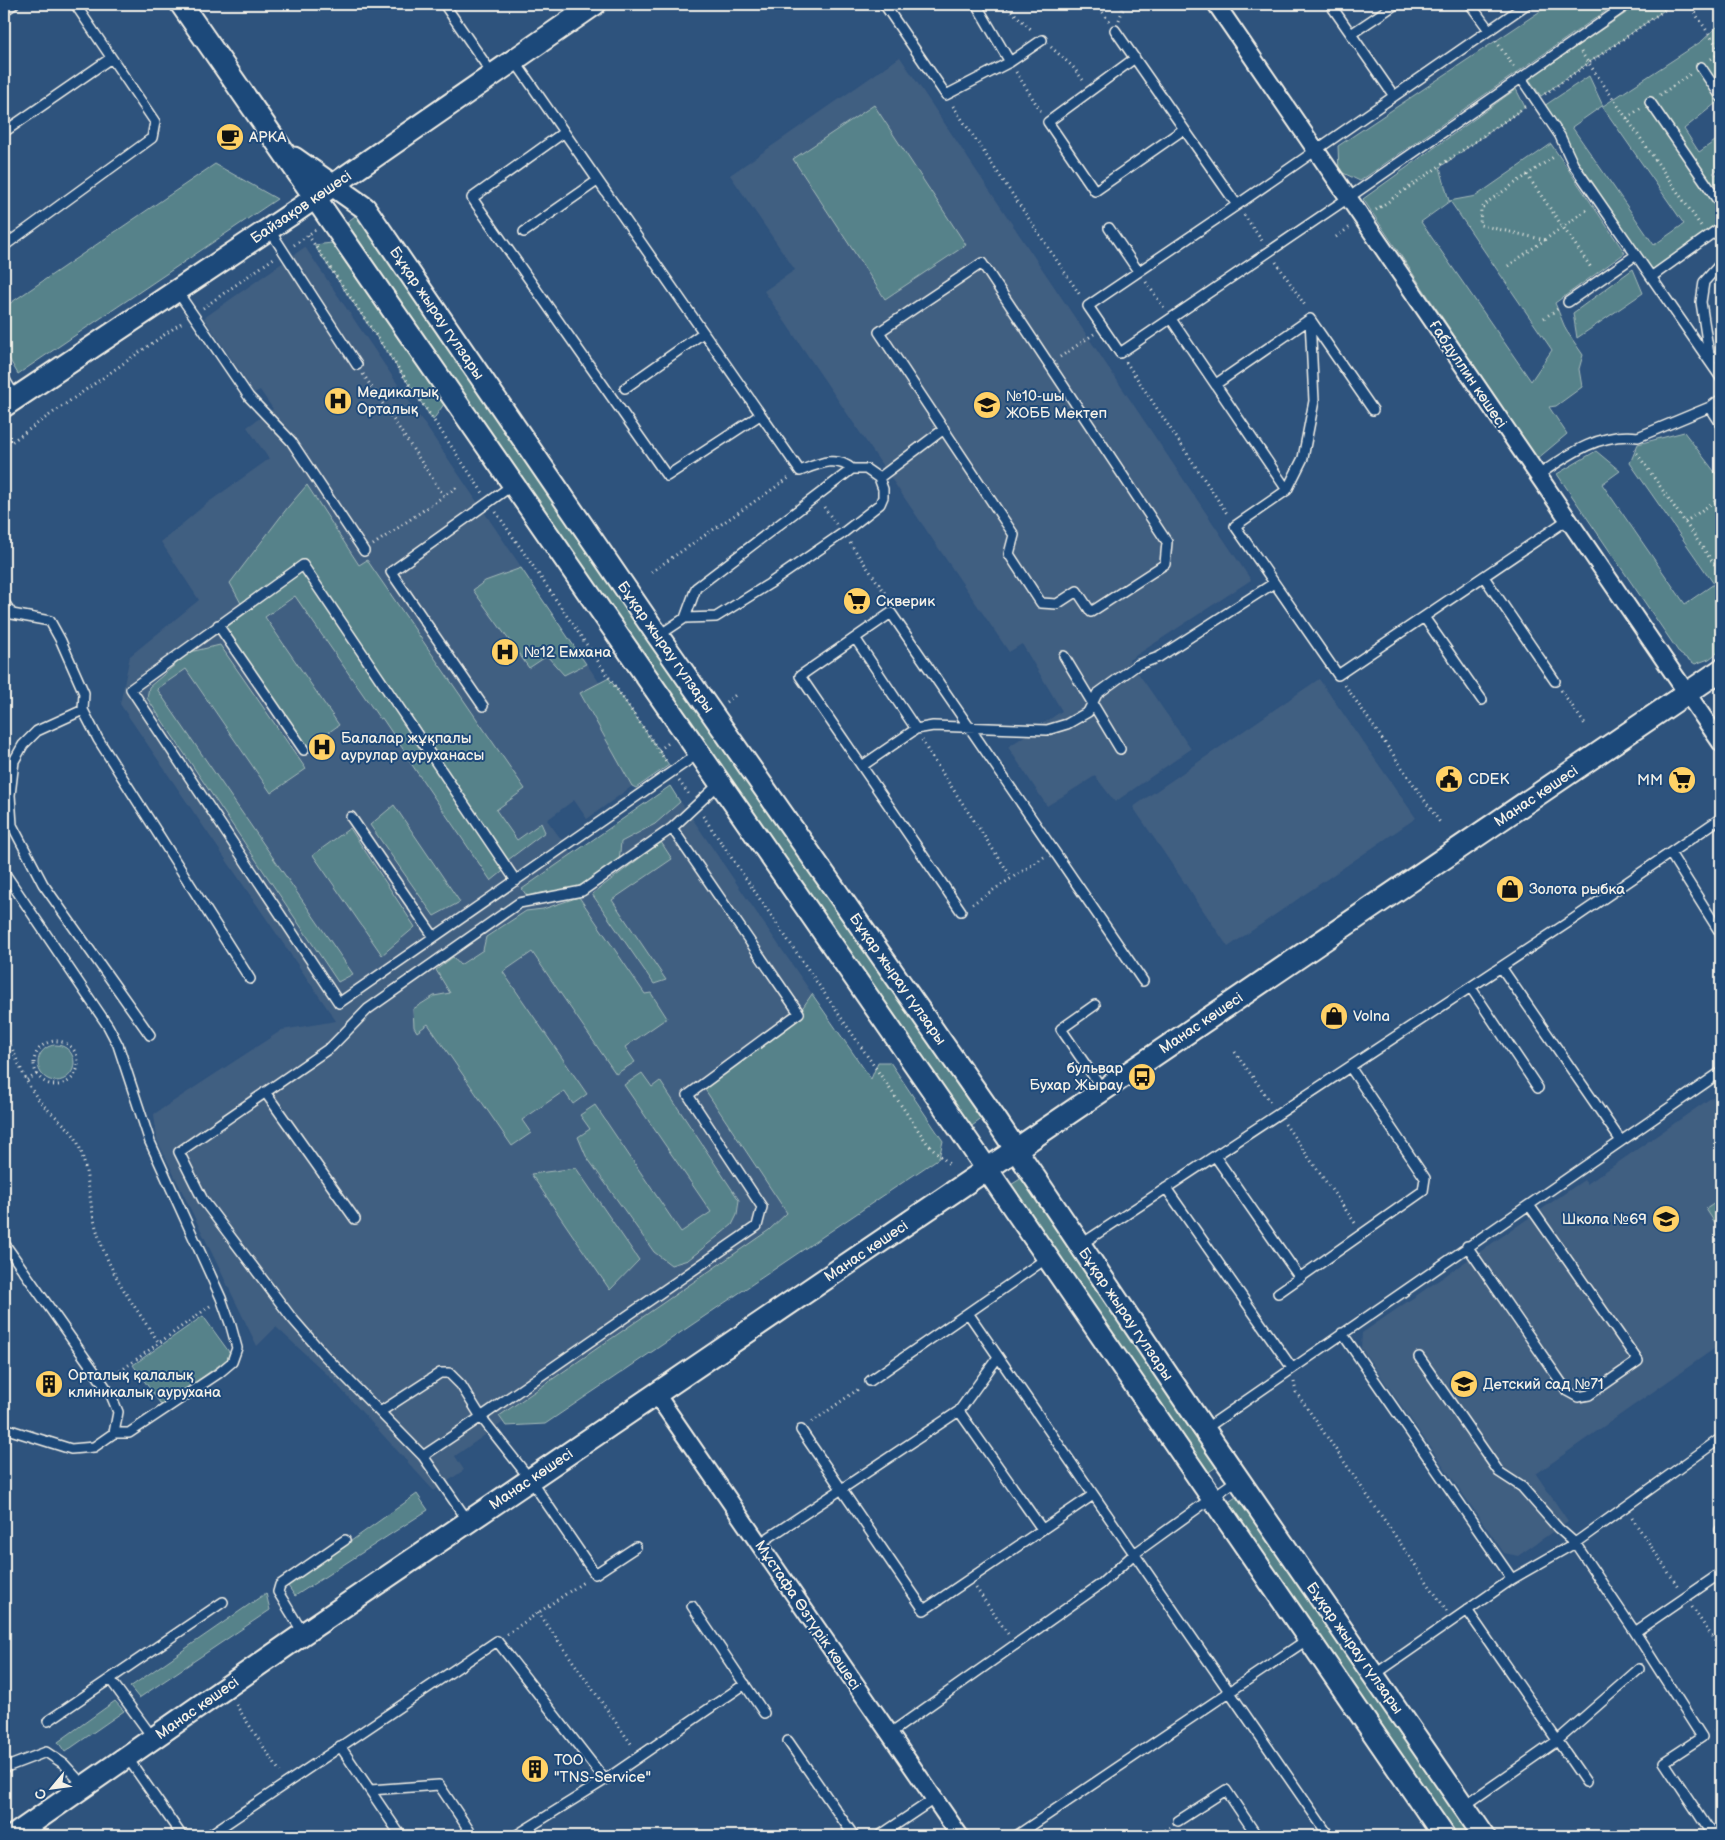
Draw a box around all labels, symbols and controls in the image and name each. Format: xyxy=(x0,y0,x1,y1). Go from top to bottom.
cafe icon: АРКА xyxy=(215,122,245,152)
place label: АРКА xyxy=(248,128,287,147)
street label: Байзақов көшесі xyxy=(247,167,355,248)
street label: Бұқар жырау гүлзары xyxy=(385,243,488,383)
street label: Ғабдуллин көшесі xyxy=(1424,317,1511,432)
place label: Медикалық Орталық xyxy=(357,383,439,419)
hospital icon: Медикалық Орталық xyxy=(323,386,353,416)
place label: №10-шы ЖОББ Мектеп xyxy=(1006,387,1107,423)
school or university icon: №10-шы ЖОББ Мектеп xyxy=(972,390,1002,420)
street label: Бұқар жырау гүлзары xyxy=(613,578,718,717)
supermarket icon: Скверик xyxy=(842,586,872,616)
place label: Скверик xyxy=(876,592,935,611)
hospital icon: №12 Емхана xyxy=(490,637,520,667)
place label: №12 Емхана xyxy=(524,643,611,662)
place label: Балалар жұқпалы аурулар ауруханасы xyxy=(341,729,484,765)
hospital icon: Балалар жұқпалы аурулар ауруханасы xyxy=(307,732,337,762)
street label: Манас көшесі xyxy=(1491,761,1582,831)
public building icon: CDEK xyxy=(1434,764,1464,794)
supermarket icon: MM xyxy=(1667,765,1697,795)
place label: CDEK xyxy=(1468,770,1509,789)
place label: MM xyxy=(1637,771,1663,790)
shop icon: Золота рыбка xyxy=(1495,874,1525,904)
place label: Золота рыбка xyxy=(1529,880,1625,899)
street label: Бұқар жырау гүлзары xyxy=(845,910,950,1049)
street label: Манас көшесі xyxy=(1156,988,1247,1058)
shop icon: Volna xyxy=(1319,1001,1349,1031)
place label: Volna xyxy=(1353,1007,1390,1026)
place label: бульвар Бухар Жырау xyxy=(1030,1059,1124,1095)
bus stop icon: бульвар Бухар Жырау xyxy=(1127,1062,1157,1092)
school or university icon: Школа №69 xyxy=(1651,1204,1681,1234)
place label: Школа №69 xyxy=(1562,1210,1647,1229)
street label: Манас көшесі xyxy=(821,1216,912,1286)
street label: Бұқар жырау гүлзары xyxy=(1074,1244,1177,1384)
place label: Орталық қалалық клиникалық аурухана xyxy=(68,1366,221,1402)
building icon: Орталық қалалық клиникалық аурухана xyxy=(34,1369,64,1399)
school or university icon: Детский сад №71 xyxy=(1449,1369,1479,1399)
place label: Детский сад №71 xyxy=(1483,1375,1604,1394)
street label: Манас көшесі xyxy=(486,1444,577,1514)
street label: Мұстафа Өзтүрік көшесі xyxy=(750,1537,865,1694)
street label: Бұқар жырау гүлзары xyxy=(1302,1579,1407,1718)
street label: Манас көшесі xyxy=(152,1673,243,1744)
place label: ТОО "TNS-Service" xyxy=(554,1751,651,1787)
building icon: ТОО "TNS-Service" xyxy=(520,1754,550,1784)
north arrow xyxy=(28,1762,78,1812)
text: С xyxy=(31,1785,51,1802)

